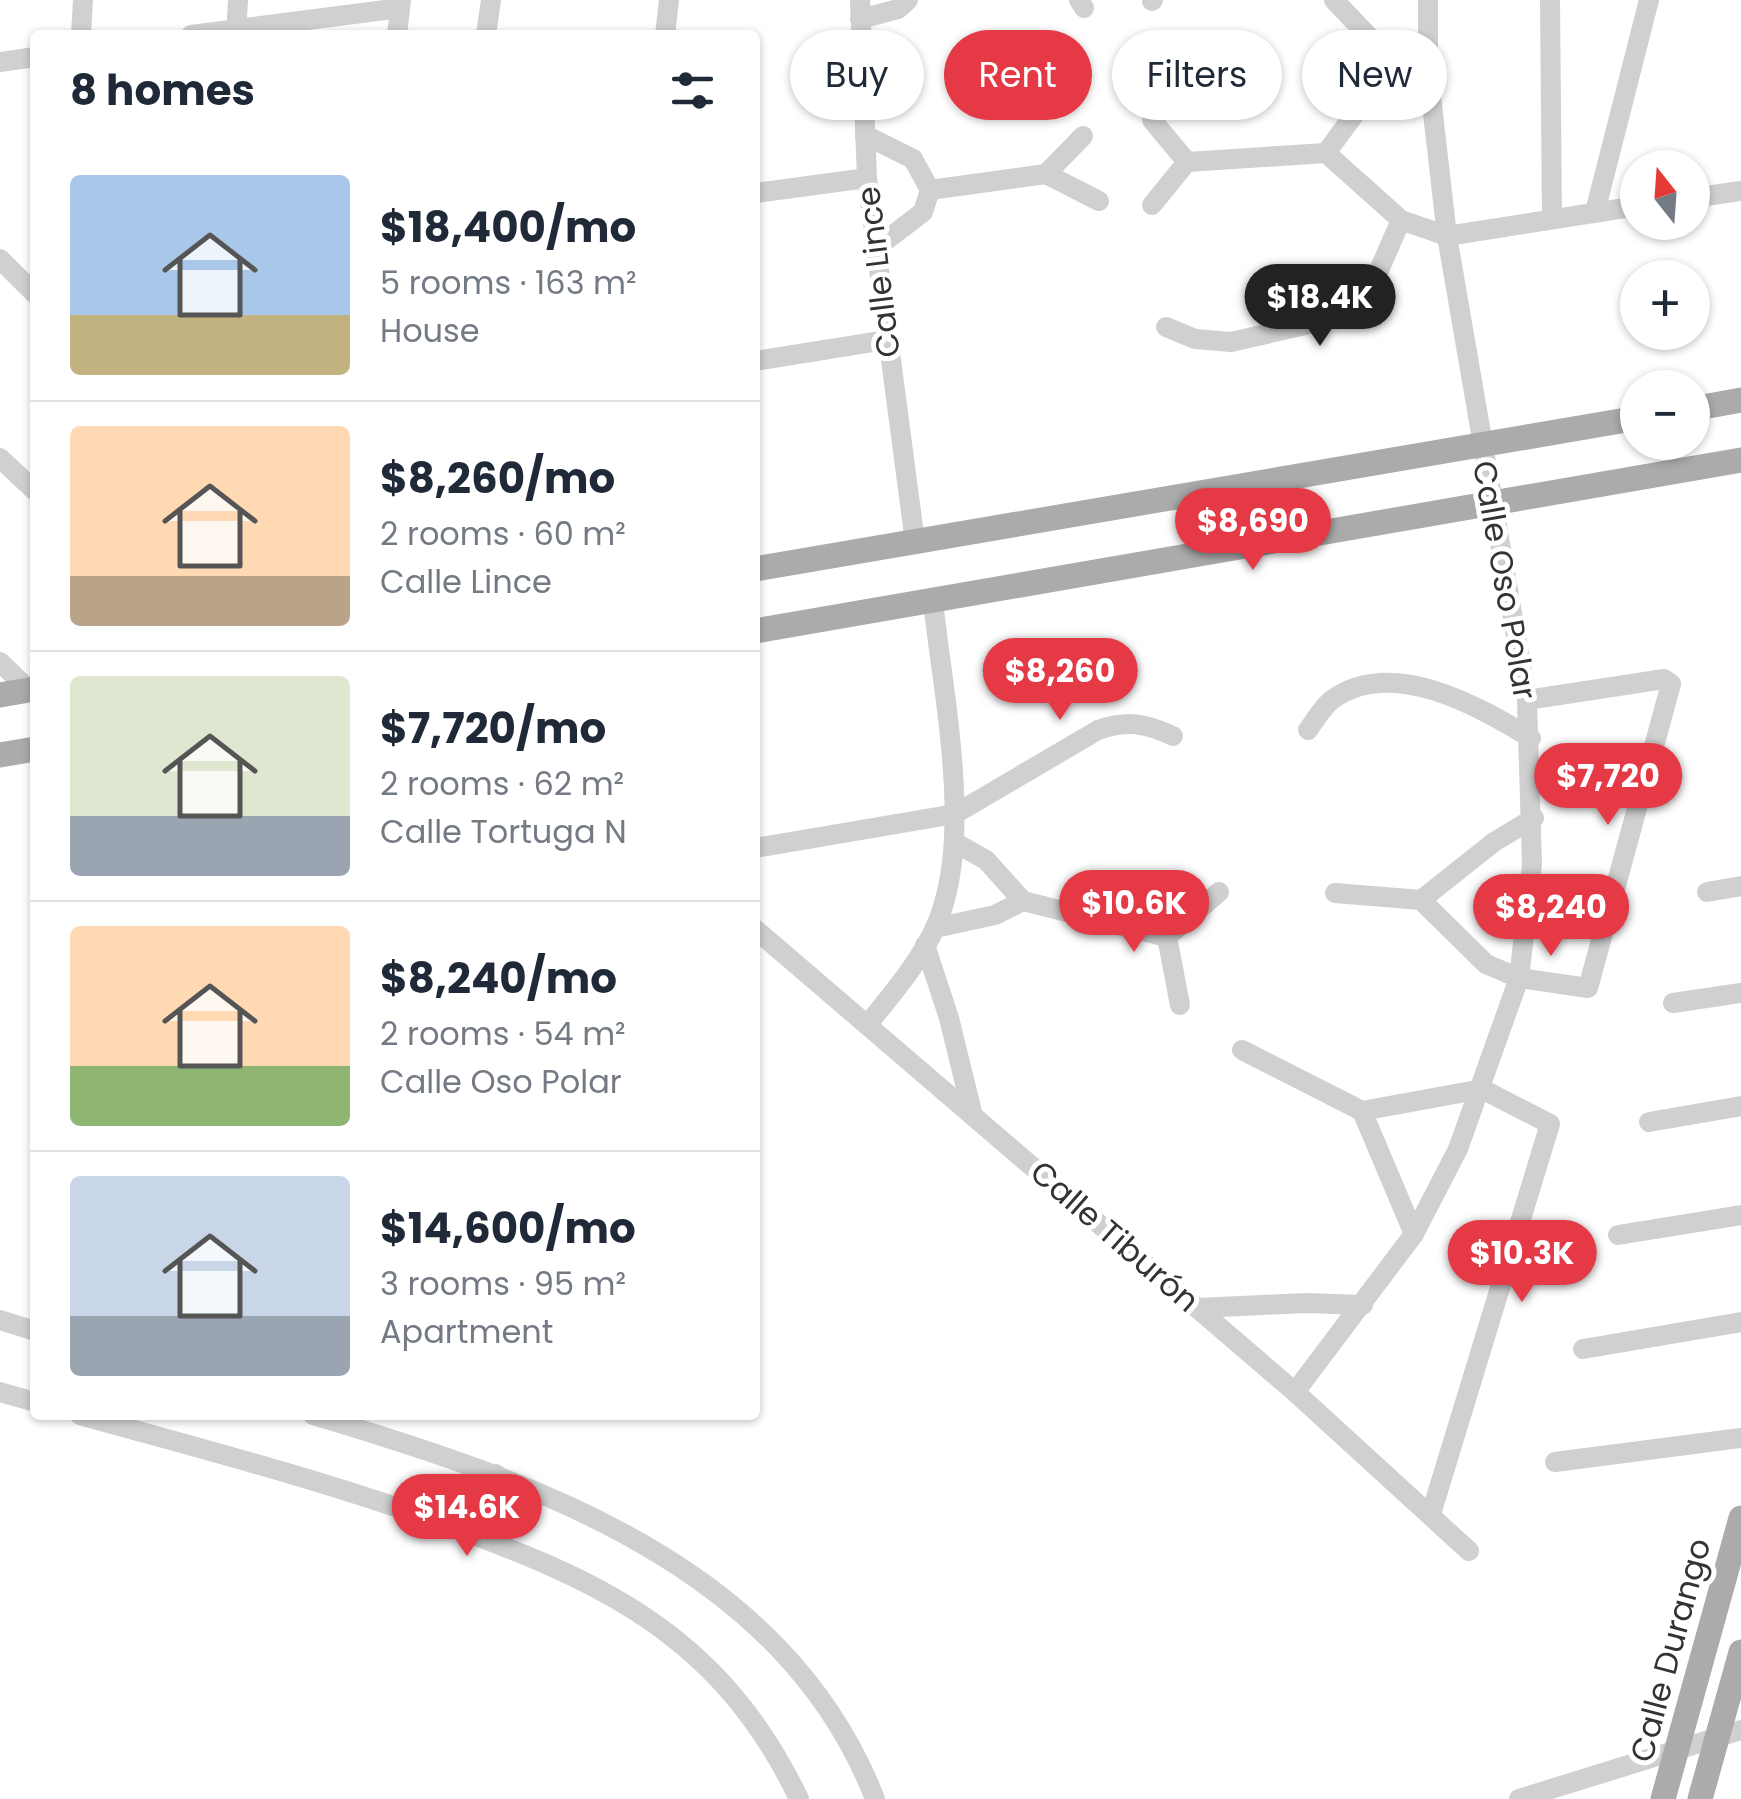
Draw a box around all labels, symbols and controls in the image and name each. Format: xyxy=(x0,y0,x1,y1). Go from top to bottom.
chip: Buy xyxy=(790,30,924,120)
chip: Rent xyxy=(944,30,1092,120)
chip: Filters xyxy=(1112,30,1282,120)
chip: New xyxy=(1302,30,1447,120)
text: 8 homes xyxy=(70,61,255,120)
icon: filters xyxy=(665,63,720,118)
north arrow xyxy=(1620,150,1710,240)
map controls xyxy=(1620,150,1710,460)
street label: Calle Lince xyxy=(845,184,911,360)
text: $18,400/mo xyxy=(380,198,636,257)
icon: home xyxy=(150,215,270,335)
text: 5 rooms · 163 m² xyxy=(380,260,637,305)
button: + xyxy=(1620,260,1710,350)
pin: $18.4K xyxy=(1239,264,1401,349)
text: $18.4K xyxy=(1267,274,1373,319)
text: House xyxy=(380,308,480,353)
button: − xyxy=(1620,370,1710,460)
text: $8,260/mo xyxy=(380,449,615,508)
street label: Calle Oso Polar xyxy=(1462,457,1548,703)
icon: home xyxy=(150,466,270,586)
pin: $8,690 xyxy=(1172,488,1334,573)
text: $8,690 xyxy=(1197,498,1309,543)
text: 2 rooms · 60 m² xyxy=(380,511,626,556)
text: Calle Lince xyxy=(380,559,552,604)
pin: $8,260 xyxy=(979,638,1141,723)
text: $8,260 xyxy=(1005,648,1115,693)
text: $7,720/mo xyxy=(380,699,606,758)
icon: home xyxy=(150,716,270,836)
pin: $7,720 xyxy=(1527,743,1689,828)
text: $7,720 xyxy=(1556,753,1660,798)
text: 2 rooms · 62 m² xyxy=(380,761,624,806)
text: Calle Tortuga N xyxy=(380,809,627,854)
pin: $10.6K xyxy=(1053,870,1215,955)
pin: $8,240 xyxy=(1470,874,1632,959)
text: $10.6K xyxy=(1081,880,1187,925)
text: $8,240 xyxy=(1495,884,1607,929)
text: $8,240/mo xyxy=(380,949,617,1008)
icon: home xyxy=(150,966,270,1086)
text: 2 rooms · 54 m² xyxy=(380,1011,626,1056)
text: Calle Oso Polar xyxy=(380,1059,622,1104)
street label: Calle Tiburón xyxy=(1021,1150,1209,1322)
text: $14,600/mo xyxy=(380,1199,636,1258)
icon: home xyxy=(150,1216,270,1336)
pin: $10.3K xyxy=(1441,1220,1603,1305)
text: $10.3K xyxy=(1470,1230,1574,1275)
text: 3 rooms · 95 m² xyxy=(380,1261,626,1306)
text: Apartment xyxy=(380,1309,553,1354)
pin: $14.6K xyxy=(386,1474,548,1559)
text: $14.6K xyxy=(414,1484,520,1529)
street label: Calle Durango xyxy=(1619,1533,1721,1767)

